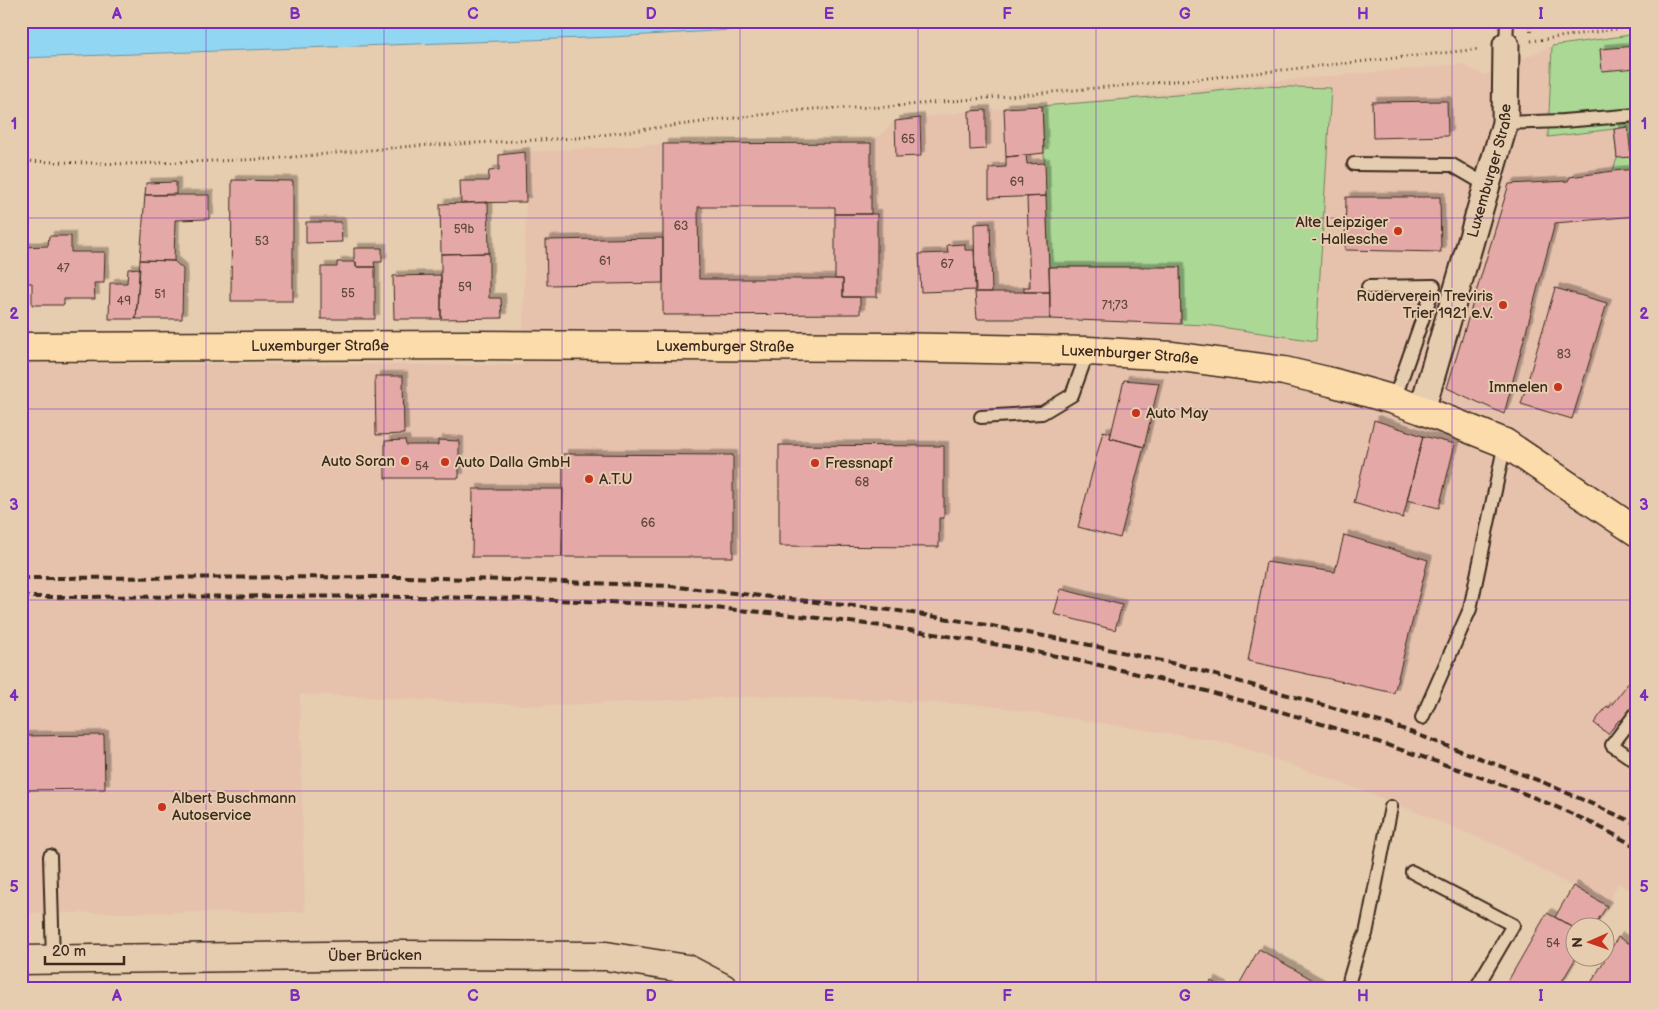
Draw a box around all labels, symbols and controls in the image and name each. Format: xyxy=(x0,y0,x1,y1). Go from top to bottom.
text: A xyxy=(111,5,122,24)
text: B xyxy=(289,5,301,24)
text: C xyxy=(467,5,479,24)
text: D xyxy=(645,5,657,24)
text: E xyxy=(824,5,834,24)
text: F xyxy=(1002,5,1012,24)
text: G xyxy=(1179,5,1191,24)
text: H xyxy=(1357,5,1369,24)
text: I xyxy=(1538,5,1544,24)
street label: Luxemburger Straße xyxy=(1463,103,1515,240)
text: 1 xyxy=(11,115,17,134)
text: 1 xyxy=(1641,115,1647,134)
house number: 65 xyxy=(901,132,915,147)
house number: 69 xyxy=(1010,175,1024,190)
place label: Alte Leipziger - Hallesche xyxy=(1296,213,1389,249)
house number: 63 xyxy=(674,219,688,234)
house number: 59b xyxy=(454,222,475,237)
marker: Alte Leipziger - Hallesche xyxy=(1392,225,1404,237)
house number: 53 xyxy=(255,234,269,249)
house number: 61 xyxy=(599,254,611,269)
house number: 67 xyxy=(940,257,954,272)
house number: 47 xyxy=(56,261,70,276)
house number: 59 xyxy=(458,280,472,295)
house number: 55 xyxy=(341,286,355,301)
house number: 51 xyxy=(154,287,166,302)
place label: Ruderverein Treviris Trier 1921 e.V. xyxy=(1356,287,1494,323)
house number: 49 xyxy=(117,294,131,309)
house number: 71;73 xyxy=(1102,298,1128,313)
marker: Ruderverein Treviris Trier 1921 e.V. xyxy=(1497,299,1509,311)
text: 2 xyxy=(9,305,19,324)
text: 2 xyxy=(1639,305,1649,324)
street label: Luxemburger Straße xyxy=(251,336,389,356)
street label: Luxemburger Straße xyxy=(656,337,794,357)
street label: Luxemburger Straße xyxy=(1061,341,1200,369)
house number: 83 xyxy=(1557,347,1571,362)
place label: Immelen xyxy=(1489,378,1548,397)
marker: Immelen xyxy=(1552,381,1564,393)
place label: Auto May xyxy=(1146,404,1209,423)
marker: Auto May xyxy=(1130,407,1142,419)
place label: Auto Soran xyxy=(322,452,395,471)
place label: Auto Dalla GmbH xyxy=(455,453,571,472)
place label: Fressnapf xyxy=(825,454,893,473)
marker: Auto Soran xyxy=(399,455,411,467)
marker: Auto Dalla GmbH xyxy=(439,456,451,468)
marker: Fressnapf xyxy=(809,457,821,469)
house number: 54 xyxy=(415,459,430,474)
place label: A.T.U xyxy=(599,470,632,489)
marker: A.T.U xyxy=(583,473,595,485)
house number: 68 xyxy=(855,475,869,490)
text: 3 xyxy=(9,496,19,515)
text: 3 xyxy=(1639,496,1649,515)
house number: 66 xyxy=(641,516,655,531)
text: 4 xyxy=(9,687,19,706)
text: 4 xyxy=(1639,687,1649,706)
place label: Albert Buschmann Autoservice xyxy=(172,789,296,825)
marker: Albert Buschmann Autoservice xyxy=(156,801,168,813)
text: 5 xyxy=(9,878,19,897)
text: 5 xyxy=(1639,878,1649,897)
north arrow xyxy=(1566,916,1616,966)
scale bar xyxy=(45,934,124,966)
house number: 54 xyxy=(1546,936,1561,951)
text: N xyxy=(1569,937,1586,948)
text: 20 m xyxy=(52,942,86,961)
street label: Über Brücken xyxy=(328,946,422,966)
text: A xyxy=(111,987,122,1006)
text: B xyxy=(289,987,301,1006)
text: C xyxy=(467,987,479,1006)
text: D xyxy=(645,987,657,1006)
text: E xyxy=(824,987,834,1006)
text: F xyxy=(1002,987,1012,1006)
text: G xyxy=(1179,987,1191,1006)
text: H xyxy=(1357,987,1369,1006)
text: I xyxy=(1538,987,1544,1006)

